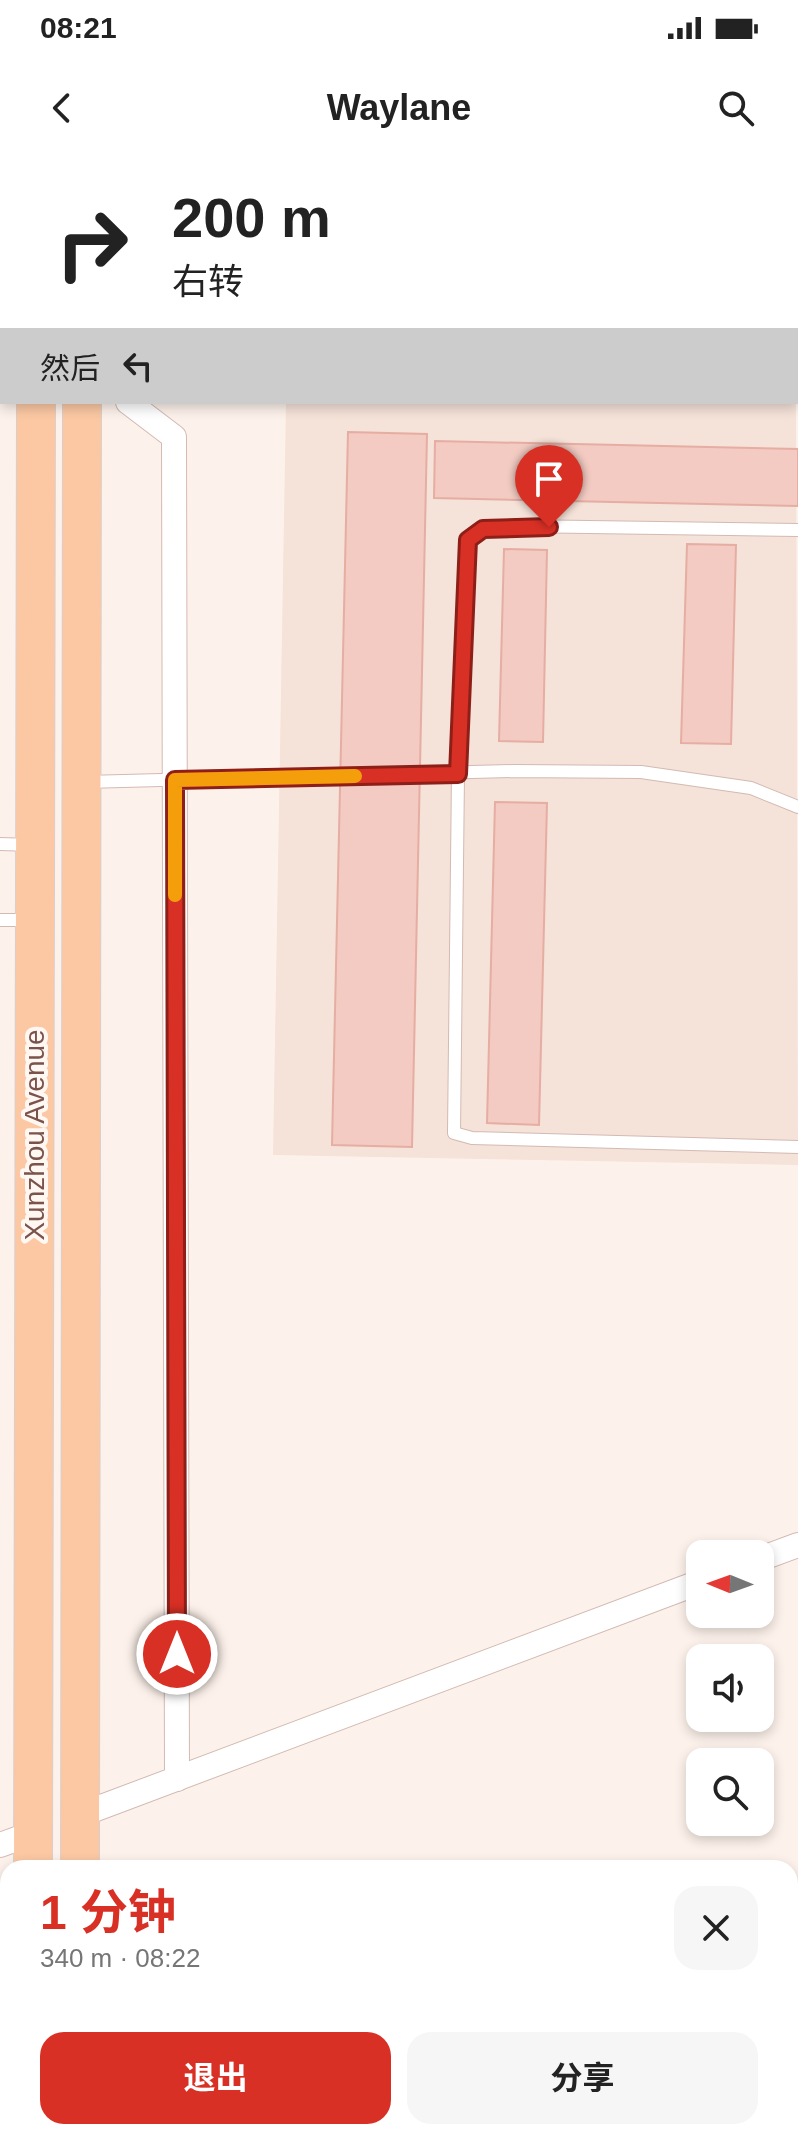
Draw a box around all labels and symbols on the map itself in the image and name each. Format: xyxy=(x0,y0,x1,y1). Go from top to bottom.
pin xyxy=(515,445,583,527)
street label: Xunzhou Avenue xyxy=(19,1029,50,1241)
north arrow xyxy=(686,1540,774,1628)
position arrow xyxy=(135,1612,219,1696)

